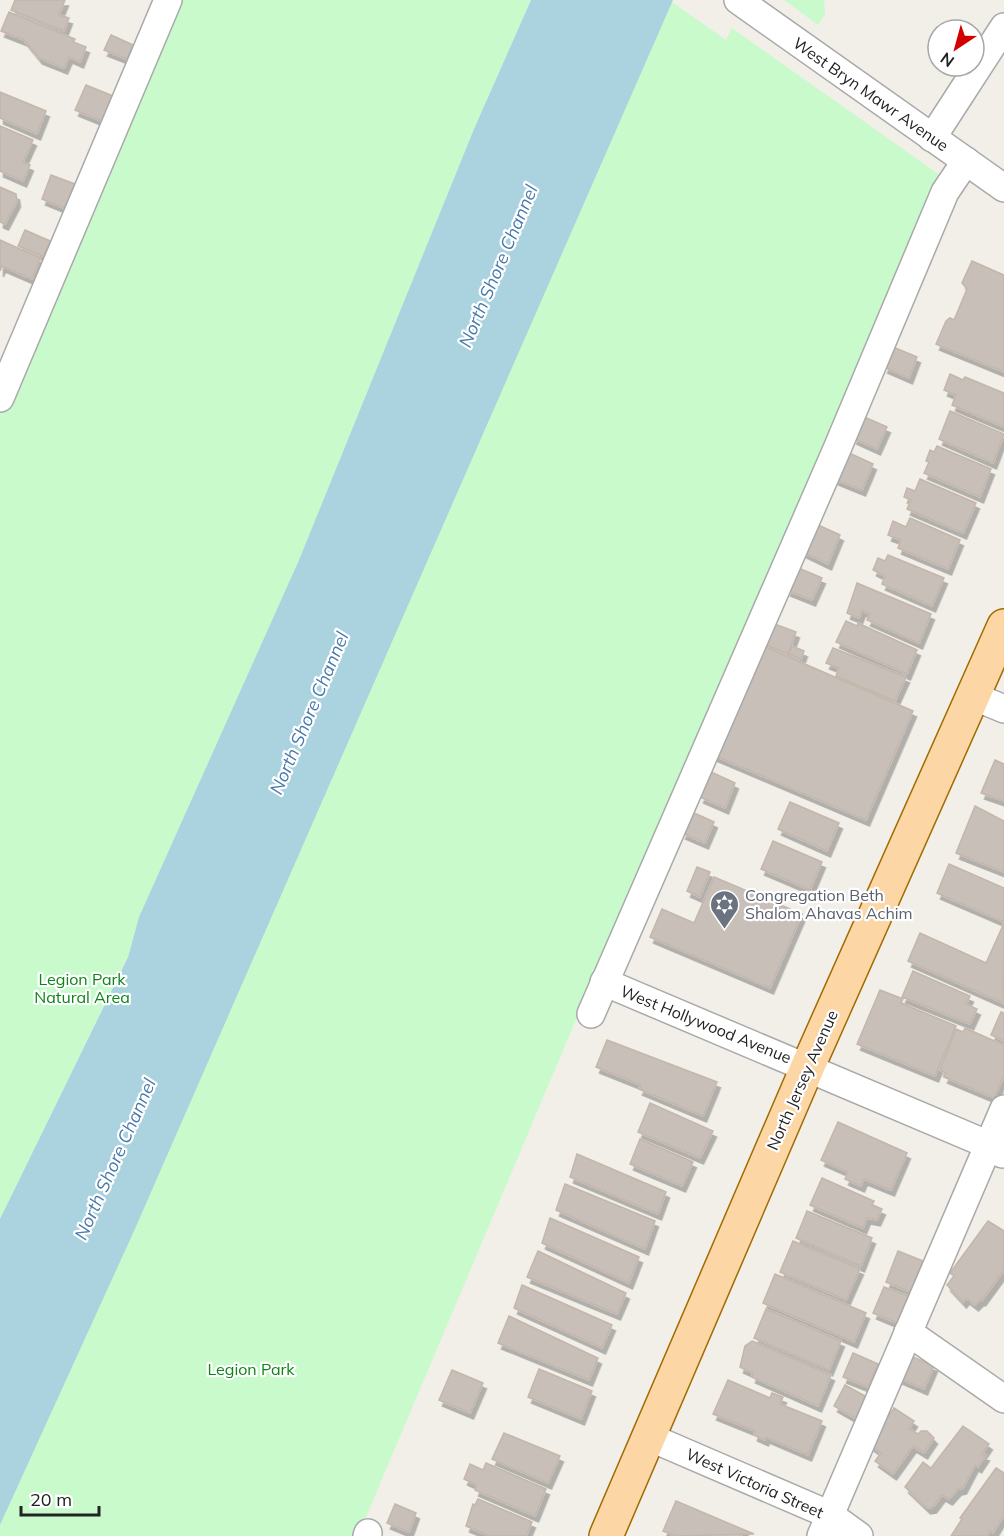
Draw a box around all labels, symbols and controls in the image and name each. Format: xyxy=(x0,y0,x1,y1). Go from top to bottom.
north arrow xyxy=(926,18,986,78)
street label: West Bryn Mawr Avenue xyxy=(789,33,953,155)
text: N xyxy=(936,48,958,72)
water label: North Shore Channel xyxy=(453,181,543,351)
water label: North Shore Channel xyxy=(264,628,354,798)
place label: Congregation Beth Shalom Ahavas Achim xyxy=(745,885,913,923)
synagogue icon: Congregation Beth Shalom Ahavas Achim xyxy=(708,888,740,930)
park label: Legion Park Natural Area xyxy=(34,969,130,1007)
street label: West Hollywood Avenue xyxy=(618,981,794,1067)
street label: North Jersey Avenue xyxy=(762,1007,842,1153)
water label: North Shore Channel xyxy=(69,1074,161,1243)
park label: Legion Park xyxy=(207,1359,295,1379)
street label: West Victoria Street xyxy=(683,1444,827,1522)
scale bar xyxy=(21,1479,99,1517)
text: 20 m xyxy=(30,1488,72,1511)

